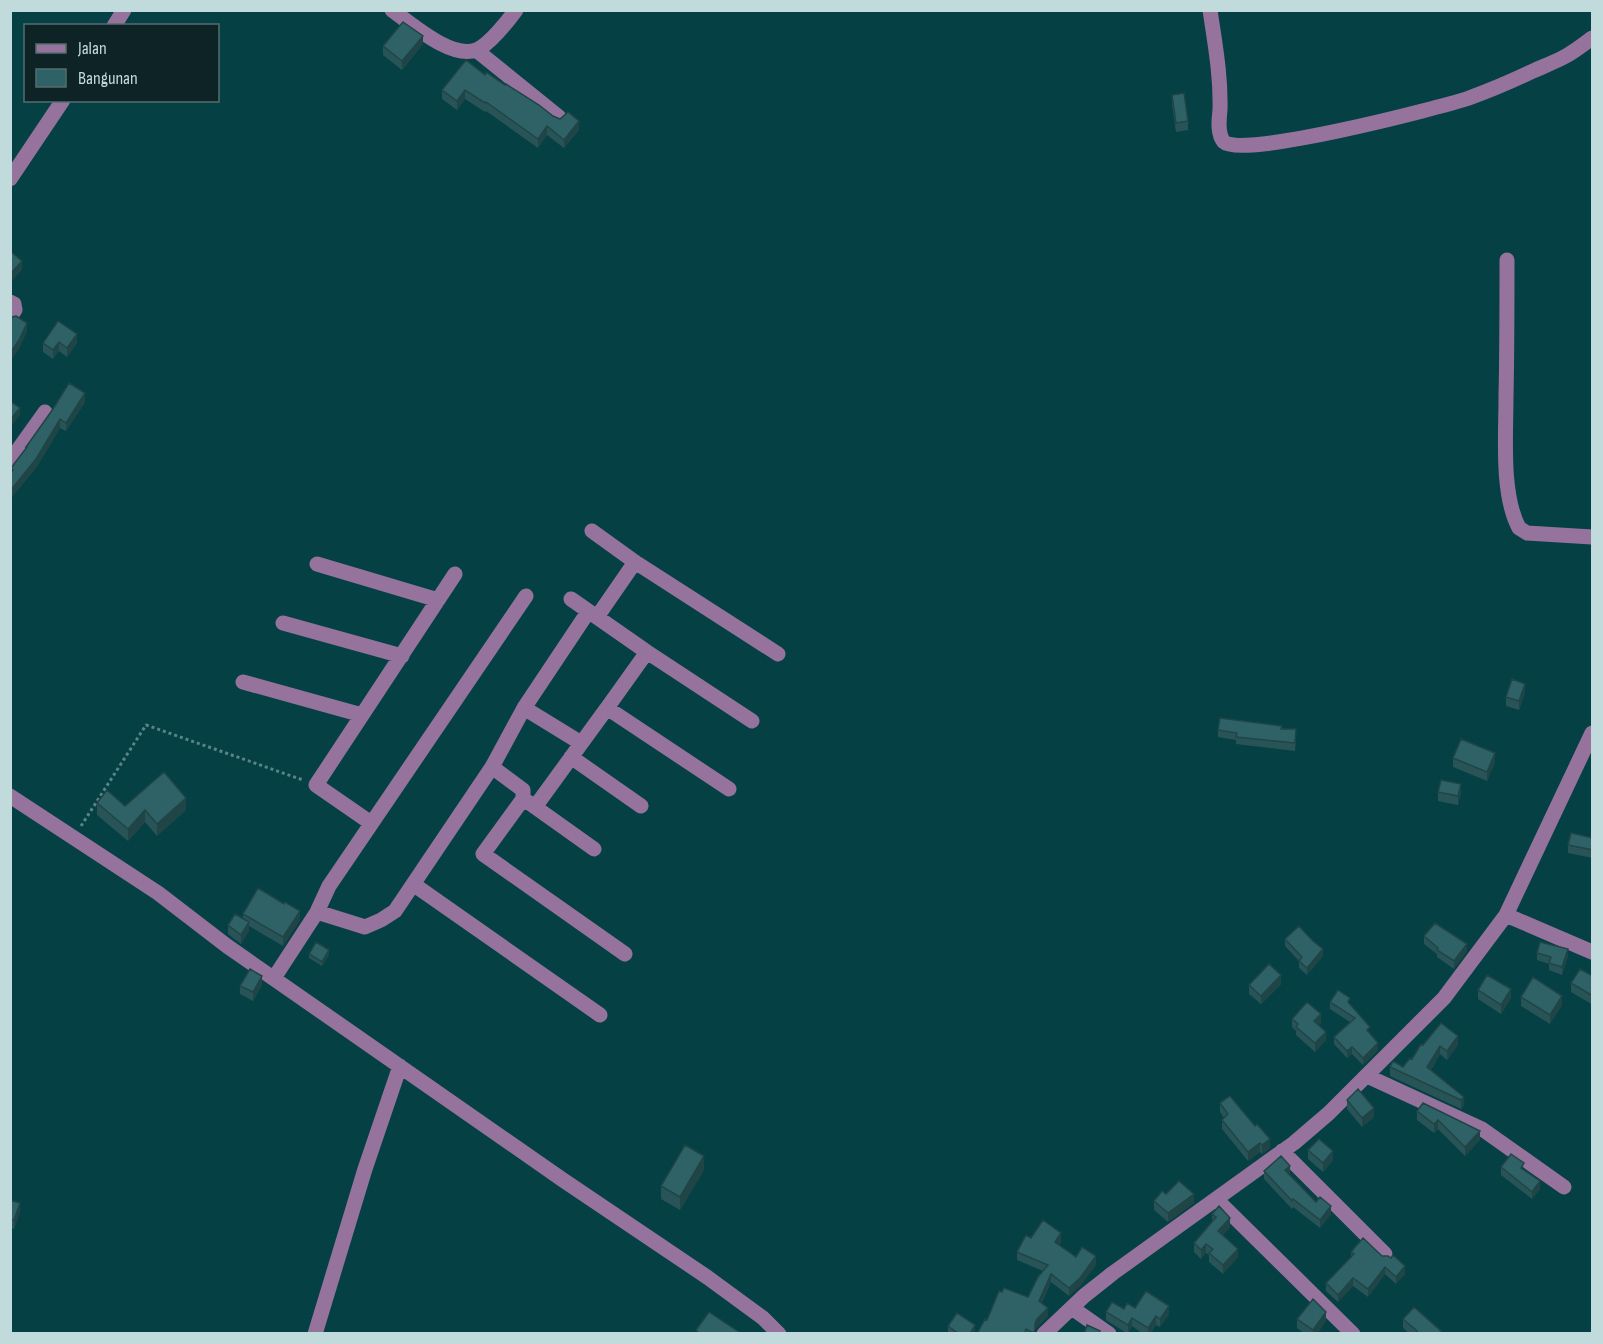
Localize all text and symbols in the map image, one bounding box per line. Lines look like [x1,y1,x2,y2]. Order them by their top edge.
legend [24,24,219,102]
text: Jalan [77,38,107,59]
text: Bangunan [78,68,138,89]

